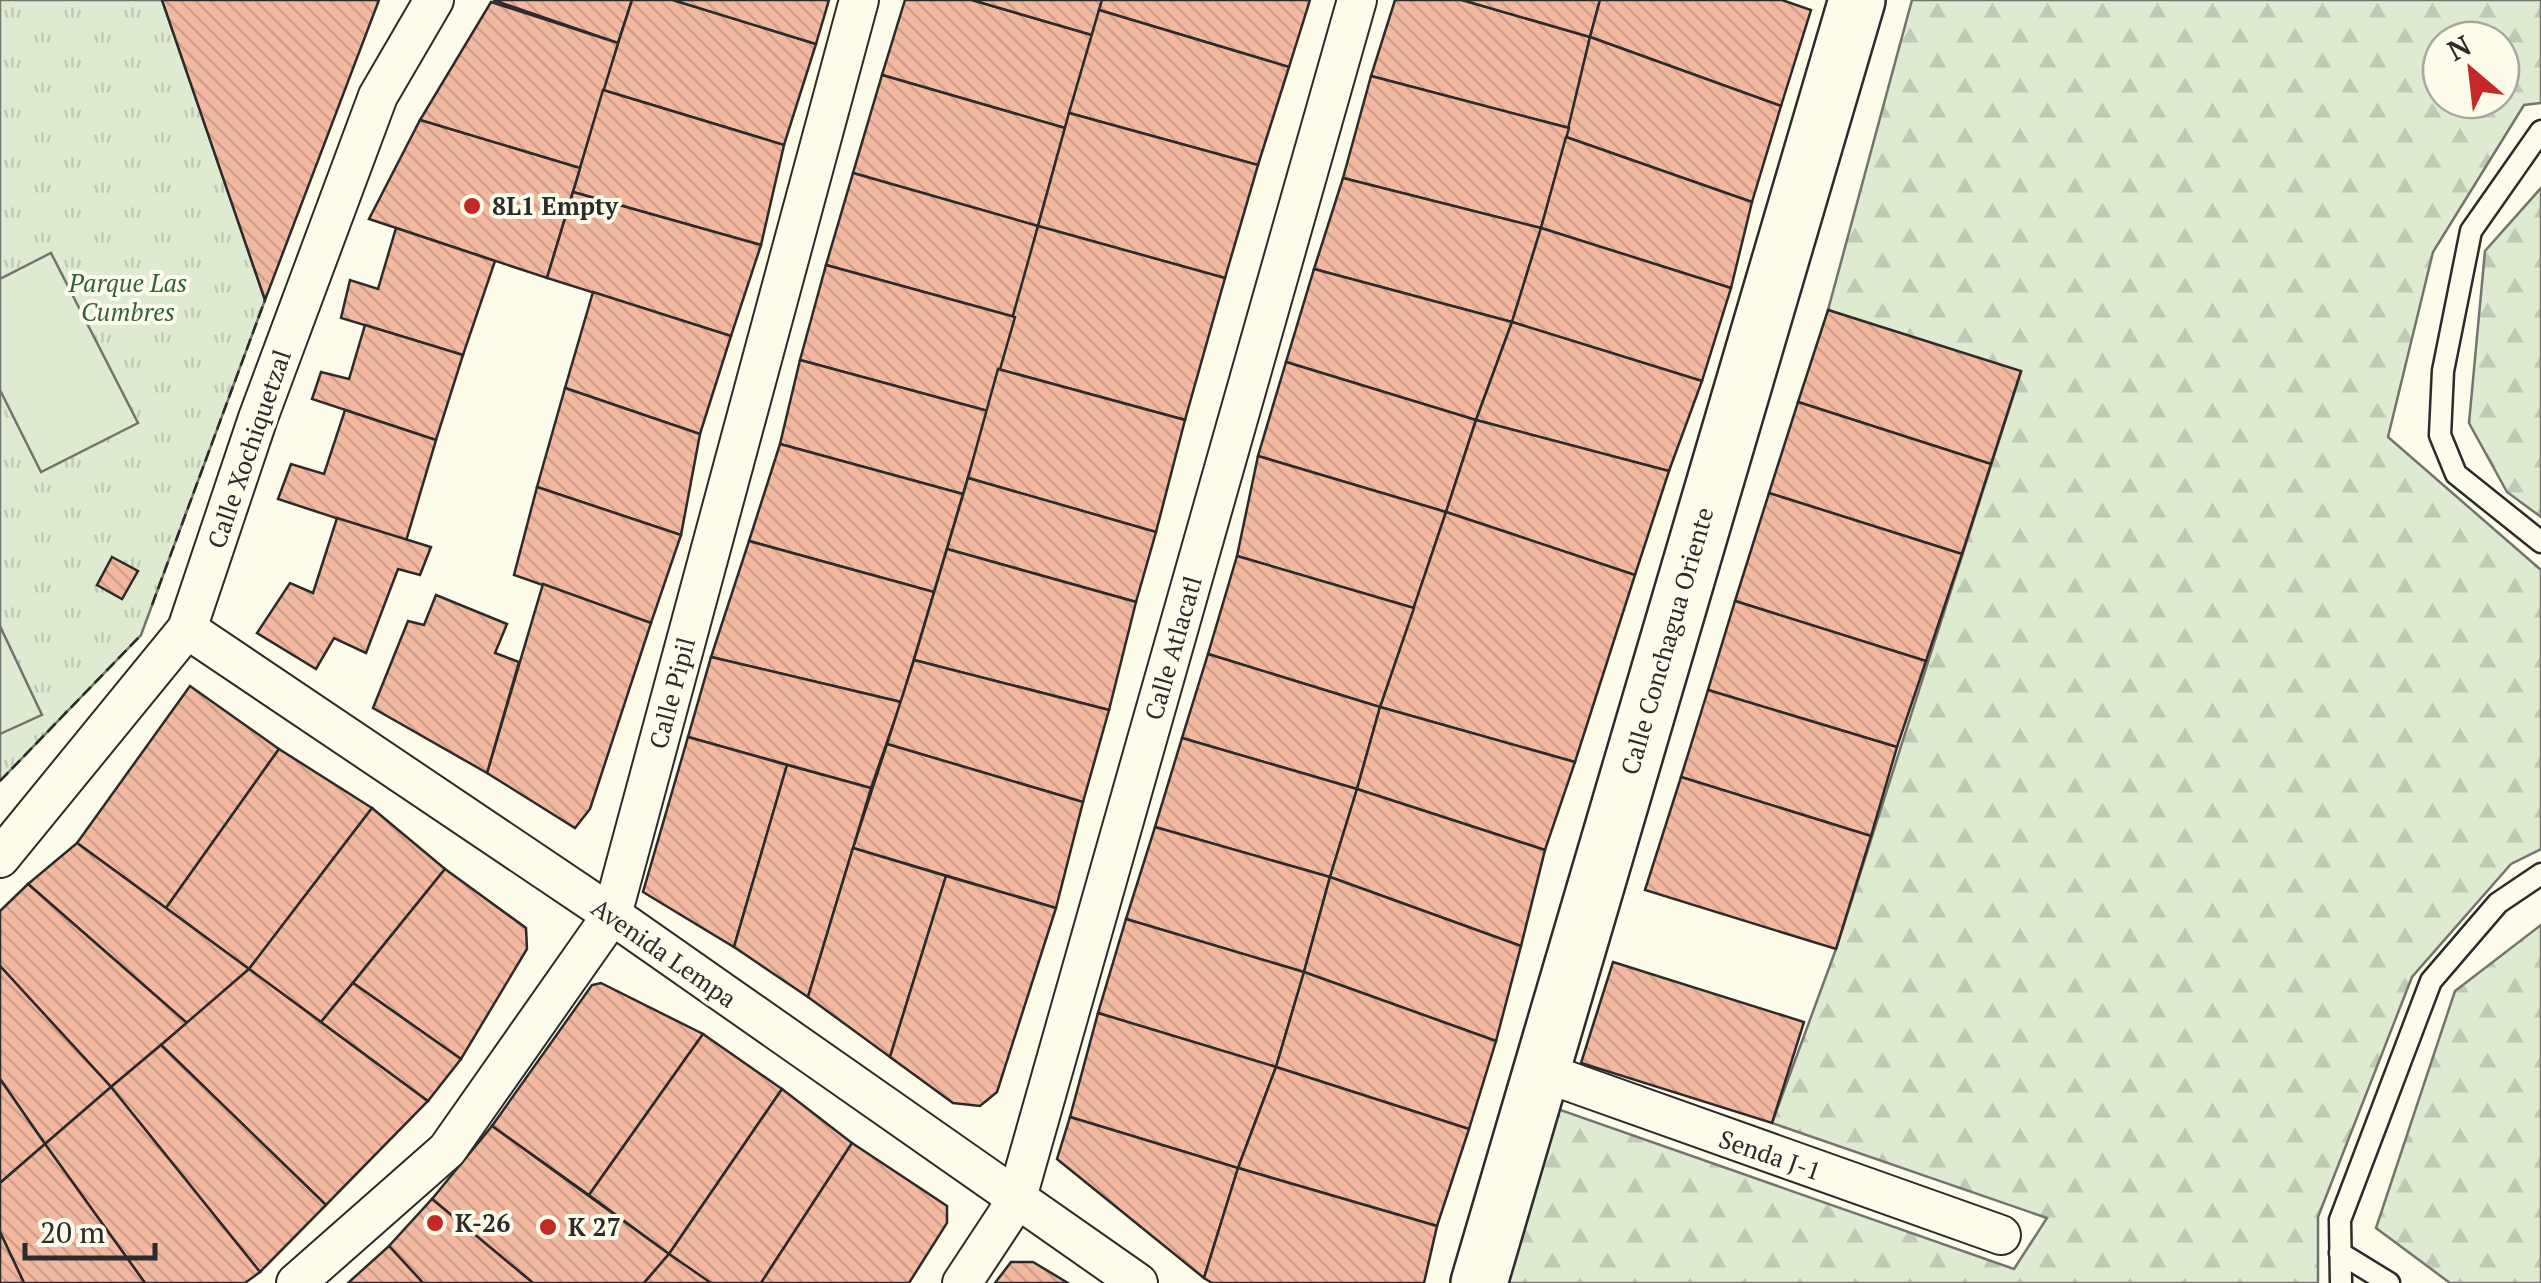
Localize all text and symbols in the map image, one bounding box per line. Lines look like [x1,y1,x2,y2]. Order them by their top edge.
north arrow [2421,20,2521,120]
text: N [2441,26,2477,69]
place label: 8L1 Empty [492,189,619,222]
marker: 8L1 Empty [461,195,483,217]
park label: Parque Las Cumbres [68,266,187,328]
street label: Calle Xochiquetzal [199,345,298,552]
street label: Calle Conchagua Oriente [1613,503,1721,778]
street label: Calle Atlacatl [1136,572,1209,724]
street label: Calle Pipil [641,634,702,752]
street label: Avenida Lempa [585,890,744,1015]
street label: Senda J-1 [1715,1122,1826,1187]
scale bar [25,1198,155,1260]
place label: K-26 [455,1206,510,1239]
place label: K 27 [568,1210,621,1243]
text: 20 m [40,1212,105,1252]
marker: K-26 [424,1212,446,1234]
marker: K 27 [537,1216,559,1238]

